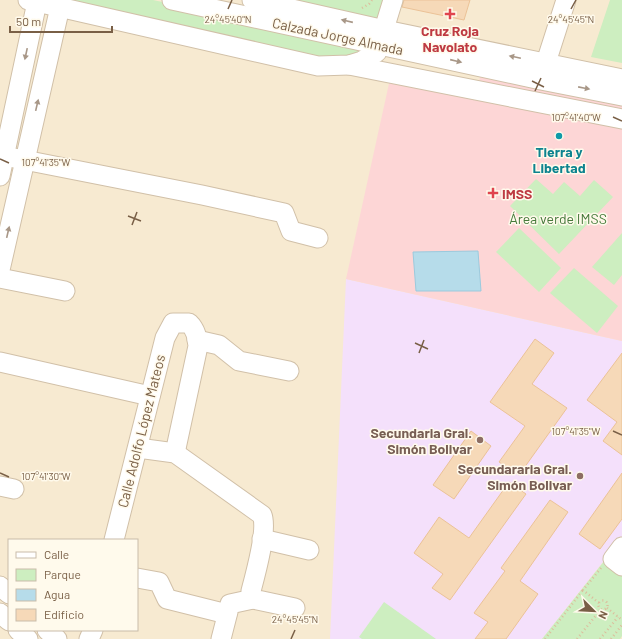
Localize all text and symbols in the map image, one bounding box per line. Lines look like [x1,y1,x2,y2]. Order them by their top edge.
scale bar [10,8,112,34]
marker: Cruz Roja Navolato [444,8,456,20]
text: 24°45'40"N [204,13,252,25]
text: 24°45'45"N [548,13,594,25]
text: 50 m [16,14,41,28]
street label: Calzada Jorge Almada [271,14,405,58]
one-way arrow [341,17,353,23]
place label: Cruz Roja Navolato [421,22,479,55]
one-way arrow [22,48,28,60]
one-way arrow [509,54,521,60]
one-way arrow [450,59,463,65]
one-way arrow [577,86,590,92]
one-way arrow [35,99,41,112]
text: 107°41'40"W [551,111,601,123]
marker: Tierra y Libertad [554,131,564,141]
place label: Tierra y Libertad [532,143,586,176]
text: 107°41'35"W [22,156,71,168]
place label: IMSS [502,185,532,202]
marker: IMSS [487,187,499,199]
park label: Área verde IMSS [509,210,607,227]
one-way arrow [6,226,12,238]
street label: Calle Adolfo López Mateos [114,352,168,509]
place label: Secundaria Gral. Simón Bolivar [370,424,473,457]
text: 107°41'35"W [552,425,601,437]
marker: Secundaria Gral. Simón Bolivar [475,435,485,445]
place label: Secundararia Gral. Simón Bolivar [458,460,573,493]
text: 107°41'30"W [21,470,71,482]
marker: Secundararia Gral. Simón Bolivar [575,471,585,481]
legend [8,539,138,631]
text: Calle [44,547,69,561]
text: Parque [44,567,81,581]
text: Agua [44,587,70,601]
north arrow [574,591,614,631]
text: Edificio [44,607,84,621]
text: N [596,609,611,621]
text: 24°45'45"N [272,613,318,625]

